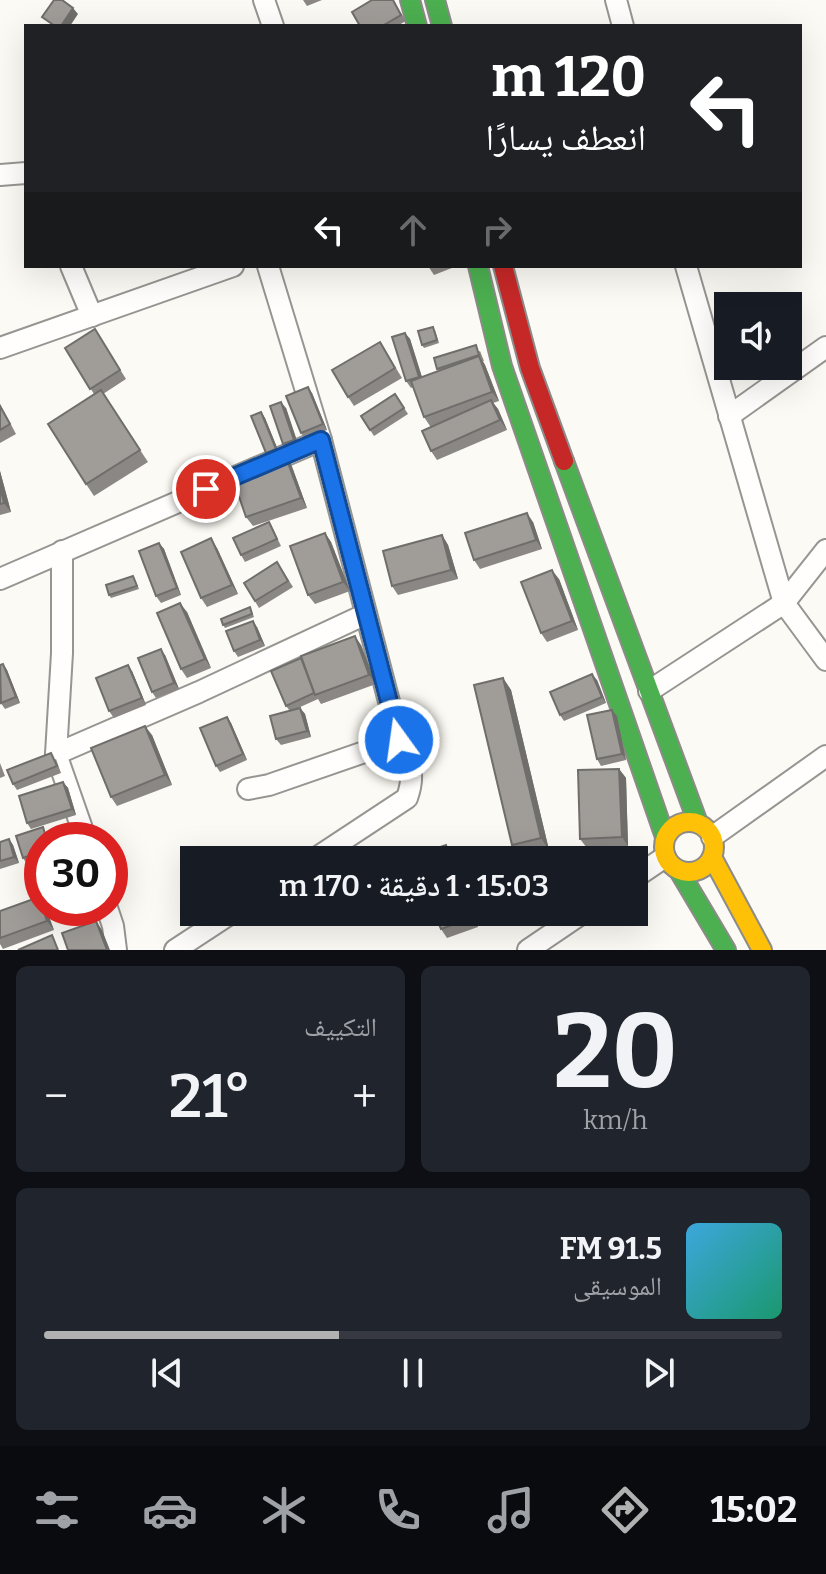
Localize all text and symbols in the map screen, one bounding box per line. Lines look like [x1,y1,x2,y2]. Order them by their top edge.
text: 120 m [491,44,646,111]
icon: left [674,56,778,160]
text: انعطف يسارًا [486,116,646,160]
icon: left [307,208,351,252]
icon: ahead [391,208,435,252]
icon: right [475,208,519,252]
map controls [714,292,802,380]
button: sound [714,292,802,380]
pin [172,455,240,523]
icon: arrive [184,467,228,511]
position arrow [357,698,441,782]
speed limit sign: 30 [24,822,128,926]
text: 15:03 · 1 دقيقة · 170 m [279,868,549,904]
text: 20 [553,990,678,1115]
text: التكييف [304,1012,377,1043]
text: 21° [169,1061,251,1133]
text: − [44,1070,68,1123]
text: + [352,1070,377,1123]
text: km/h [583,1105,648,1136]
text: 91.5 FM [560,1231,662,1267]
text: الموسيقى [573,1271,662,1302]
icon: previous [145,1351,189,1395]
icon: pause [391,1351,435,1395]
icon: next [637,1351,681,1395]
icon: filters [29,1482,85,1538]
icon: car [142,1482,198,1538]
icon: climate [256,1482,312,1538]
icon: phone [370,1482,426,1538]
icon: music [483,1482,539,1538]
icon: directions [597,1482,653,1538]
text: 15:02 [710,1488,797,1532]

